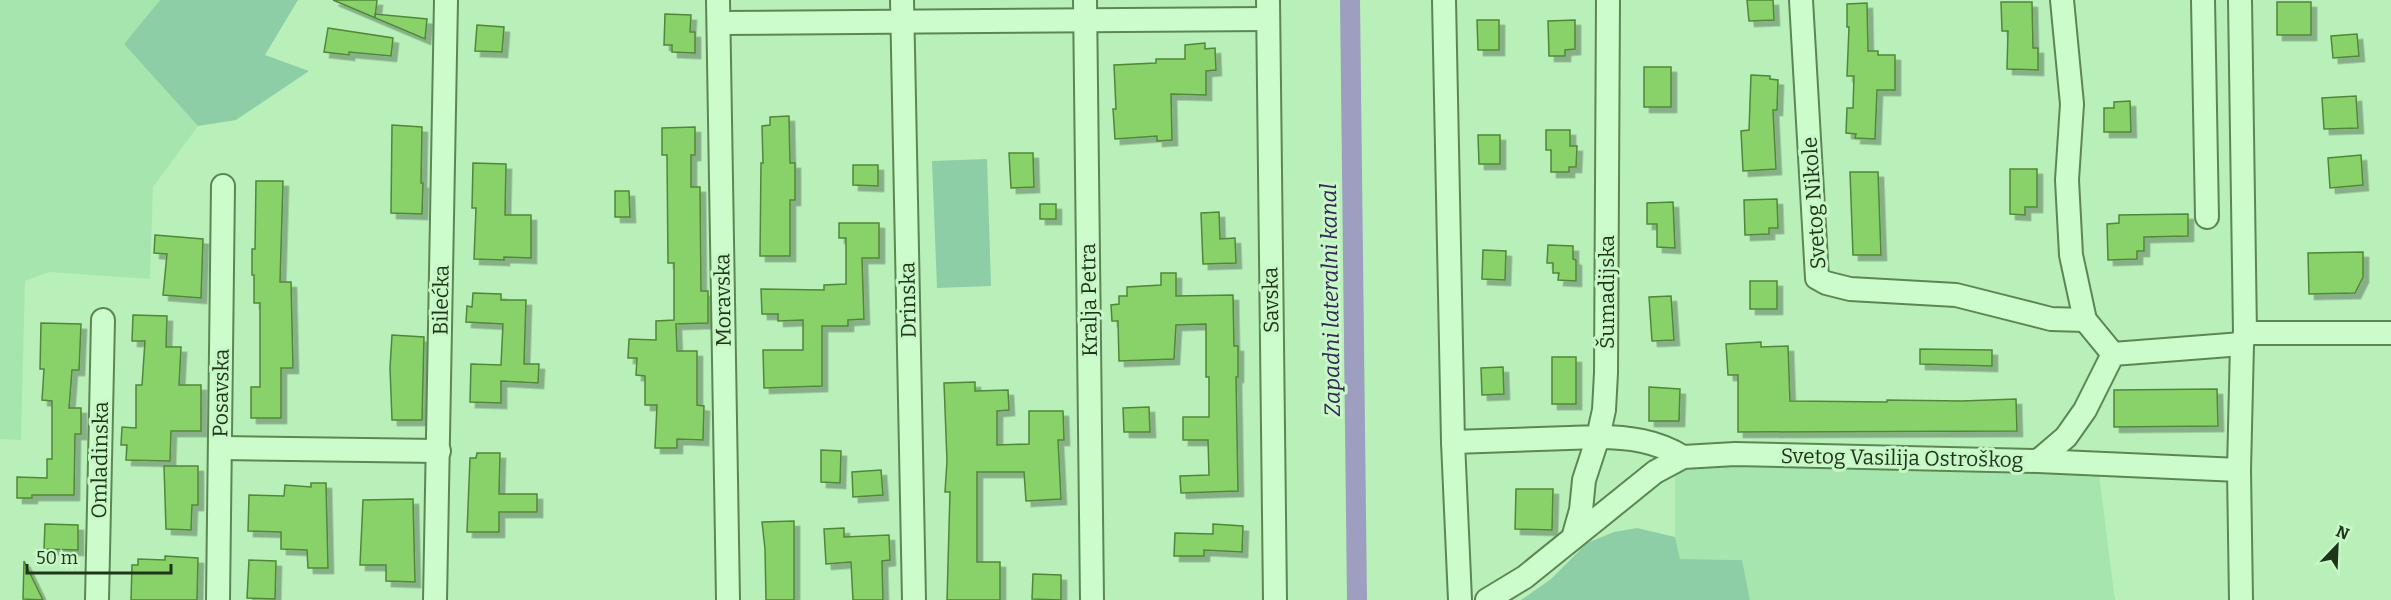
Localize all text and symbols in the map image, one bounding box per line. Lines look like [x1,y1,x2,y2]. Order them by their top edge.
street label: Svetog Nikole [1796,136,1832,270]
water label: Zapadni lateralni kanal [1315,183,1346,417]
street label: Šumadijska [1594,234,1620,349]
street label: Kralja Petra [1075,243,1103,357]
street label: Moravska [709,253,737,347]
street label: Drinska [894,261,922,338]
street label: Bilećka [427,264,455,335]
street label: Savska [1257,266,1285,333]
street label: Posavska [207,348,235,438]
street label: Omladinska [86,401,114,519]
street label: Svetog Vasilija Ostroškog [1780,443,2024,473]
north arrow [2307,516,2367,576]
text: N [2333,521,2352,544]
scale bar [27,537,171,575]
text: 50 m [36,547,78,569]

